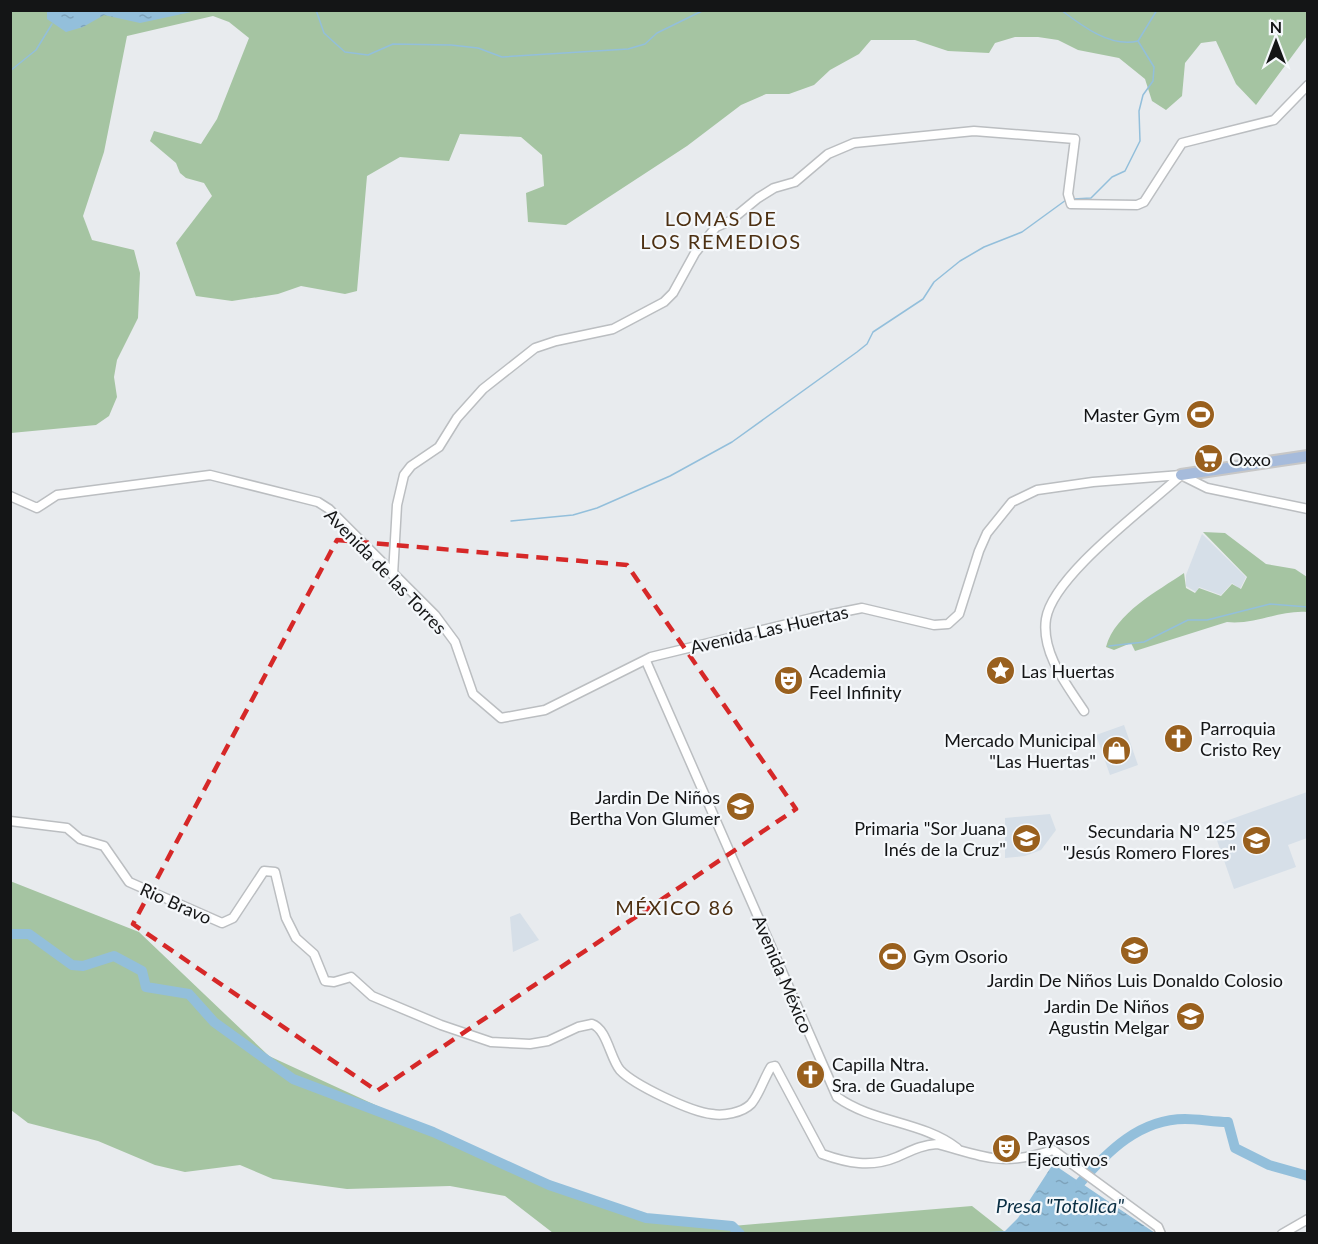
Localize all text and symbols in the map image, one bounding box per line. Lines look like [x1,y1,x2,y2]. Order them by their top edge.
north arrow [1246,12,1306,72]
text: N [1270,17,1282,36]
district label: LOMAS DE LOS REMEDIOS [640,206,802,253]
sports icon: Master Gym [1185,399,1217,431]
place label: Master Gym [1083,404,1180,426]
supermarket icon: Oxxo [1192,443,1224,475]
place label: Oxxo [1229,448,1271,470]
street label: Avenida de las Torres [320,504,452,638]
street label: Avenida Las Huertas [688,600,850,658]
place icon: Las Huertas [984,655,1016,687]
place label: Academia Feel Infinity [809,660,902,703]
place label: Las Huertas [1021,660,1115,682]
theatre icon: Academia Feel Infinity [772,665,804,697]
place label: Parroquia Cristo Rey [1200,717,1282,760]
church icon: Parroquia Cristo Rey [1163,722,1195,754]
place label: Mercado Municipal "Las Huertas" [944,729,1096,772]
shop icon: Mercado Municipal "Las Huertas" [1101,734,1133,766]
place label: Jardin De Niños Bertha Von Glumer [569,786,720,829]
school or university icon: Jardin De Niños Bertha Von Glumer [725,791,757,823]
place label: Primaria "Sor Juana Inés de la Cruz" [854,817,1006,860]
place label: Secundaria Nº 125 "Jesús Romero Flores" [1063,820,1236,863]
school or university icon: Primaria "Sor Juana Inés de la Cruz" [1011,822,1043,854]
school or university icon: Secundaria Nº 125 "Jesús Romero Flores" [1241,825,1273,857]
street label: Rio Bravo [137,877,215,929]
district label: MÉXICO 86 [615,895,735,919]
street label: Avenida México [748,912,818,1036]
school or university icon: Jardin De Niños Luis Donaldo Colosio [1119,935,1151,967]
sports icon: Gym Osorio [876,940,908,972]
place label: Gym Osorio [913,945,1008,967]
place label: Jardin De Niños Luis Donaldo Colosio [987,969,1283,991]
place label: Jardin De Niños Agustin Melgar [1044,995,1169,1038]
school or university icon: Jardin De Niños Agustin Melgar [1174,1000,1206,1032]
place label: Capilla Ntra. Sra. de Guadalupe [832,1053,975,1096]
church icon: Capilla Ntra. Sra. de Guadalupe [795,1058,827,1090]
place label: Payasos Ejecutivos [1027,1127,1108,1170]
theatre icon: Payasos Ejecutivos [990,1132,1022,1164]
water label: Presa "Totolica" [996,1193,1124,1217]

